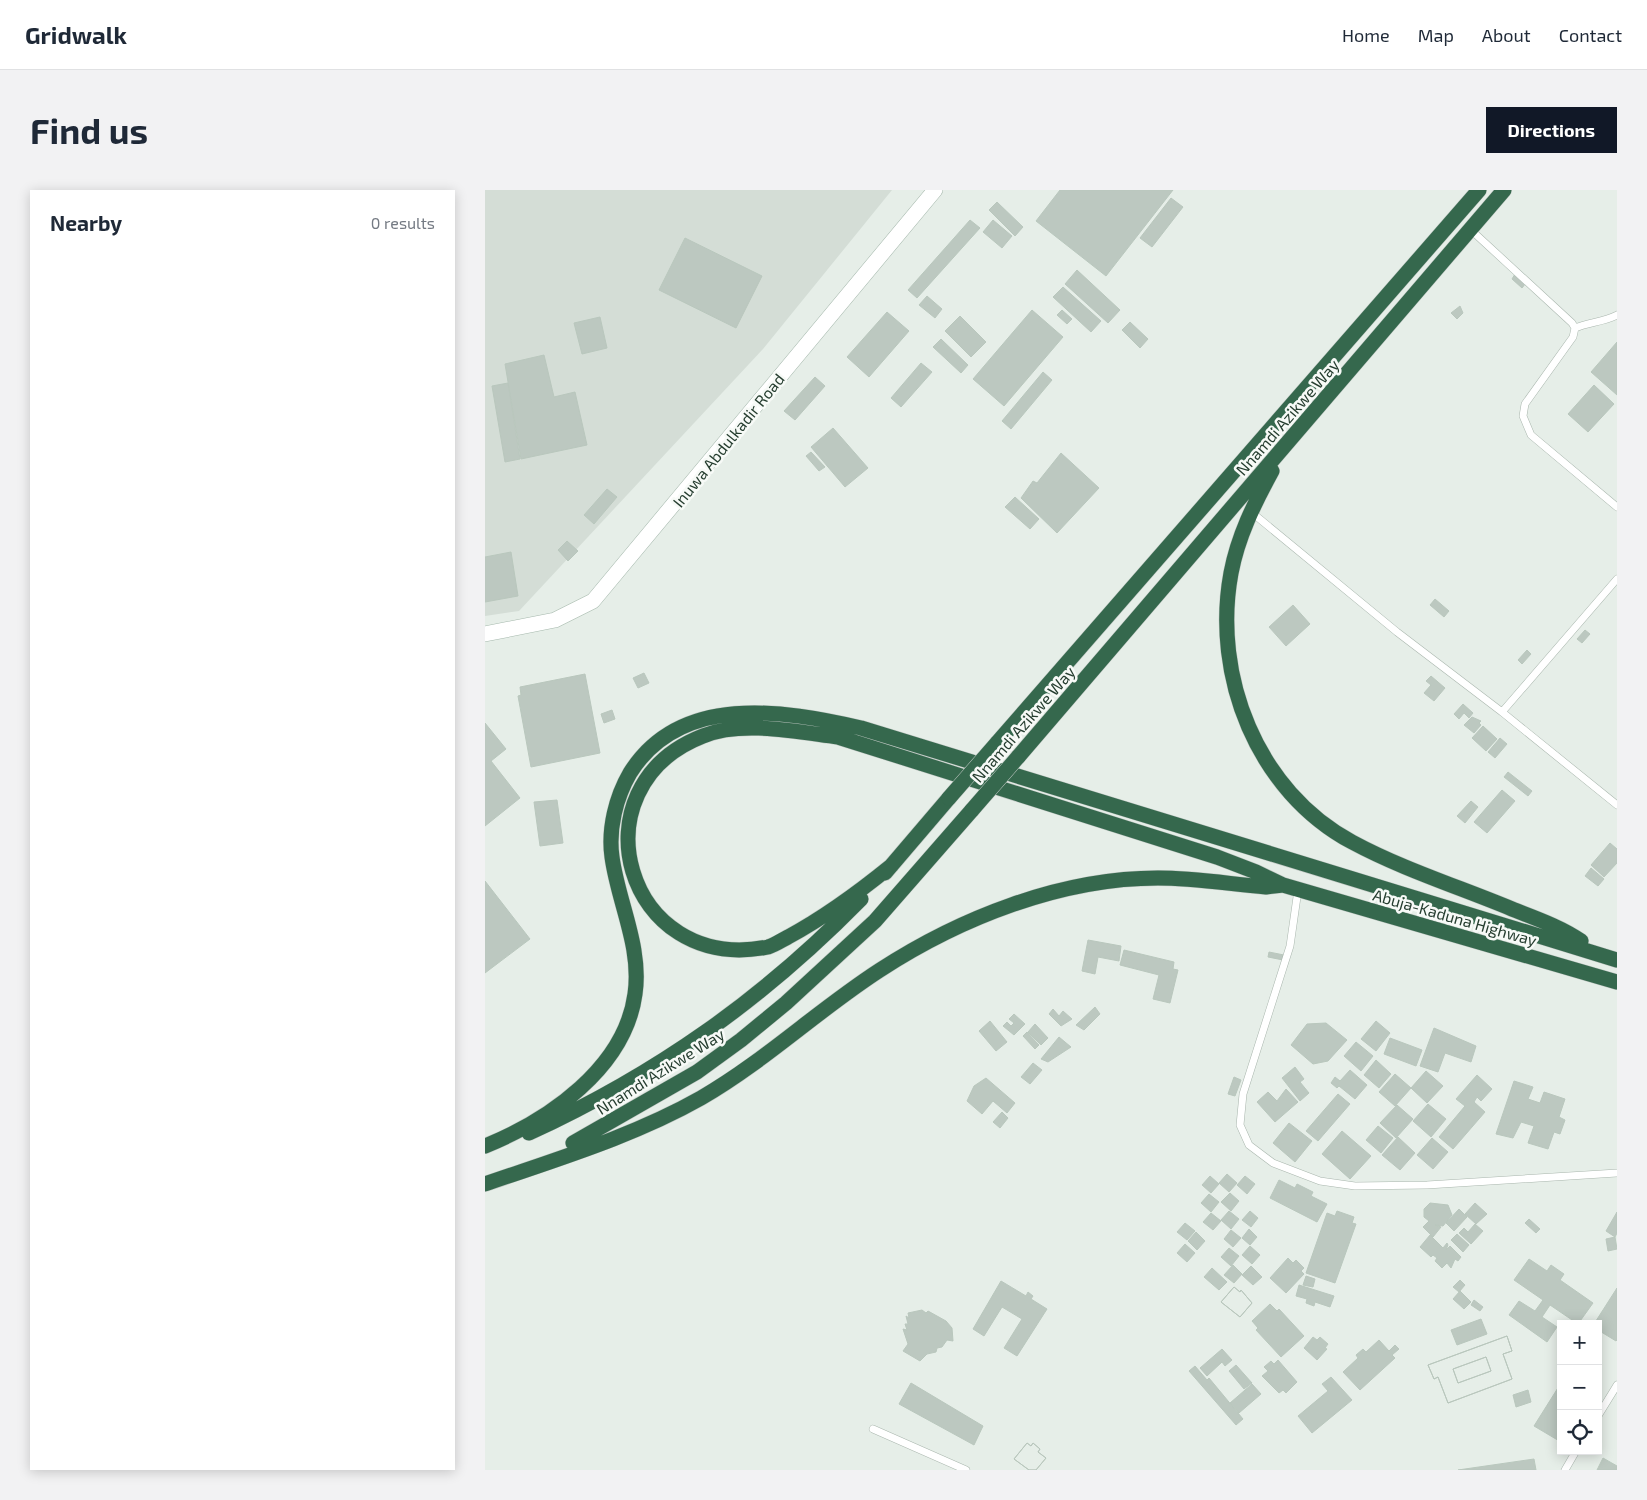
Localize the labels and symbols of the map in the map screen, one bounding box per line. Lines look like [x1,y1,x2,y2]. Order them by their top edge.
street label: Nnamdi Azikwe Way [1232,355,1343,479]
street label: Inuwa Abdulkadir Road [668,369,788,511]
street label: Nnamdi Azikwe Way [968,662,1079,786]
street label: Abuja-Kaduna Highway [1371,884,1540,951]
street label: Nnamdi Azikwe Way [593,1024,728,1118]

